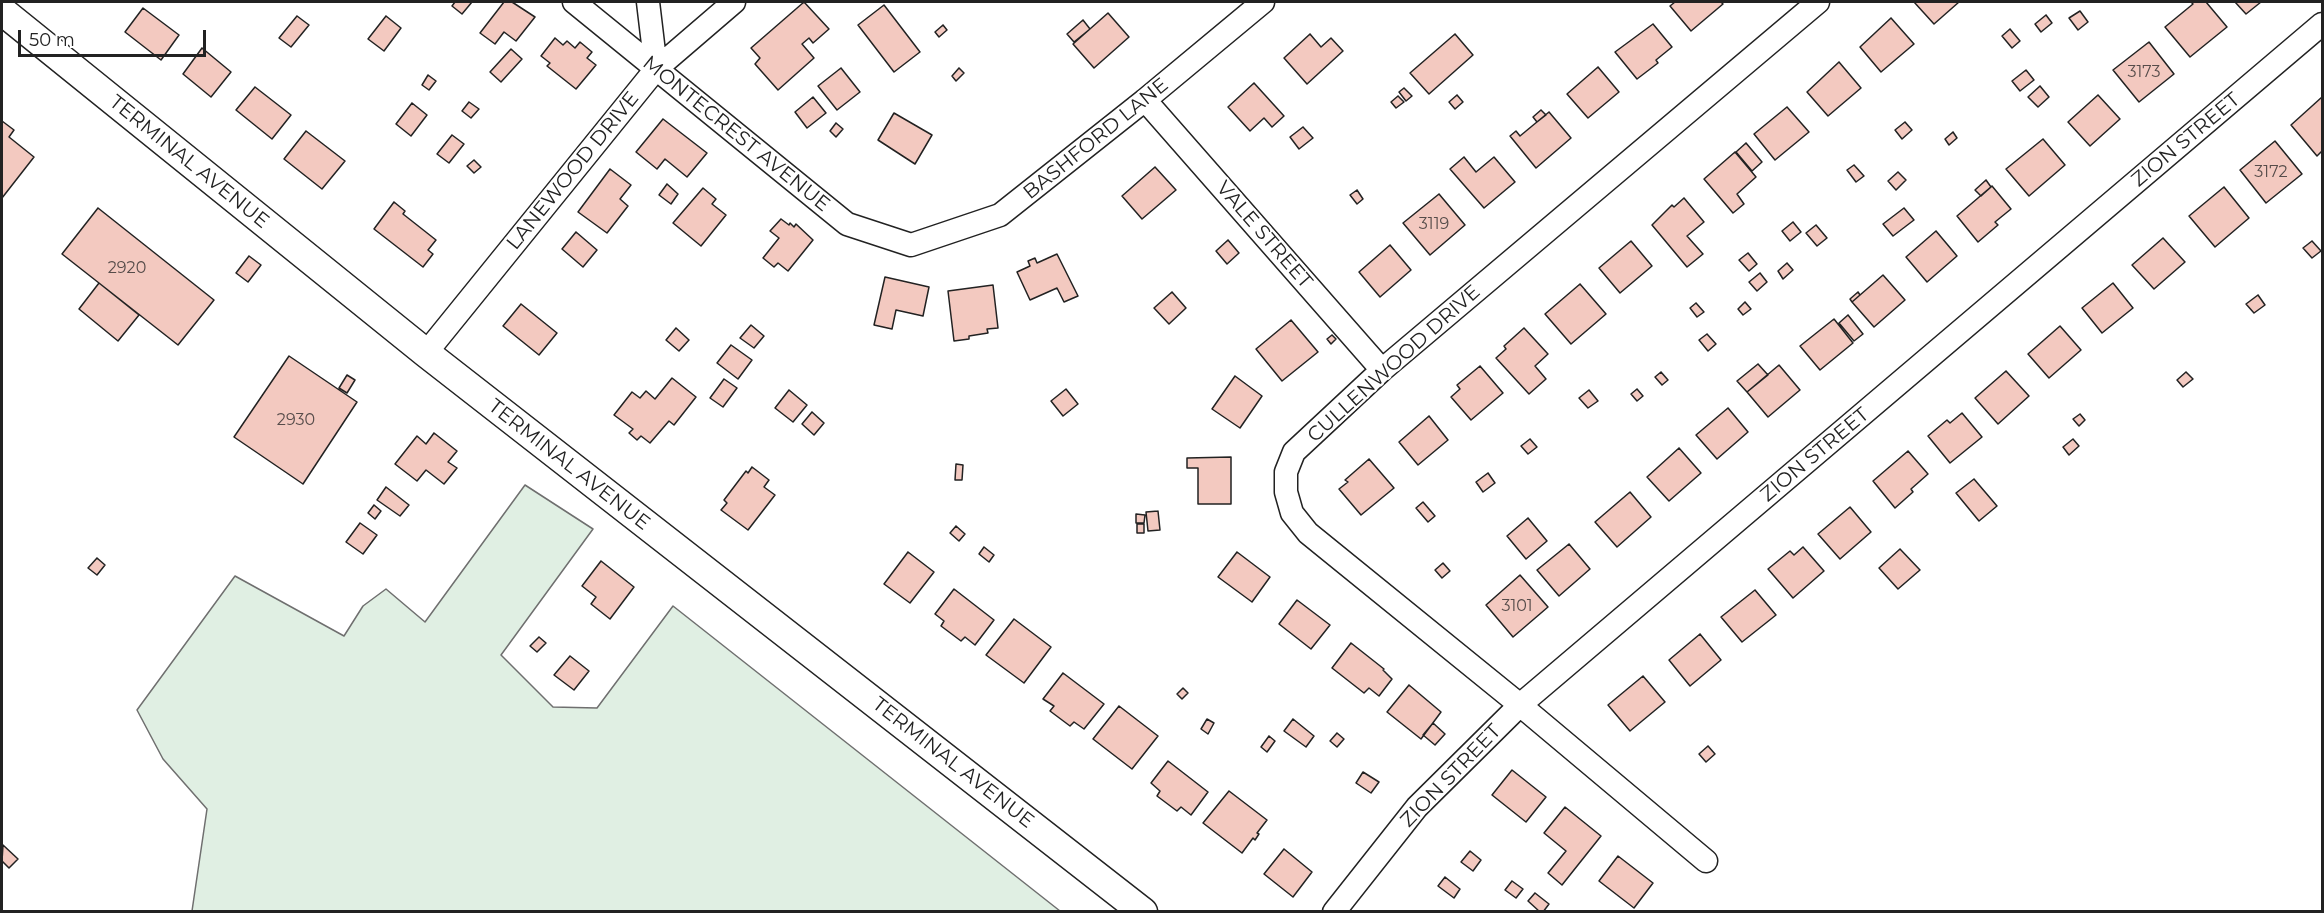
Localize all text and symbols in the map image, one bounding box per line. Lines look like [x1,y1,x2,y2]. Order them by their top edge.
scale bar [21,18,208,56]
text: 50 m [29,29,75,51]
street label: MONTECREST AVENUE [638,51,834,217]
house number: 3173 [2127,62,2161,82]
street label: BASHFORD LANE [1019,73,1173,205]
street label: LANEWOOD DRIVE [502,87,644,255]
street label: ZION STREET [2127,88,2245,192]
street label: TERMINAL AVENUE [104,90,274,234]
house number: 3172 [2254,162,2288,182]
street label: VALE STREET [1211,176,1317,294]
house number: 3119 [1419,214,1449,234]
house number: 2920 [108,258,146,278]
street label: CULLENWOOD DRIVE [1303,280,1485,448]
street label: TERMINAL AVENUE [484,395,654,535]
street label: ZION STREET [1756,403,1874,507]
house number: 2930 [277,410,315,430]
house number: 3101 [1501,596,1533,616]
street label: TERMINAL AVENUE [868,693,1038,833]
street label: ZION STREET [1396,720,1506,832]

